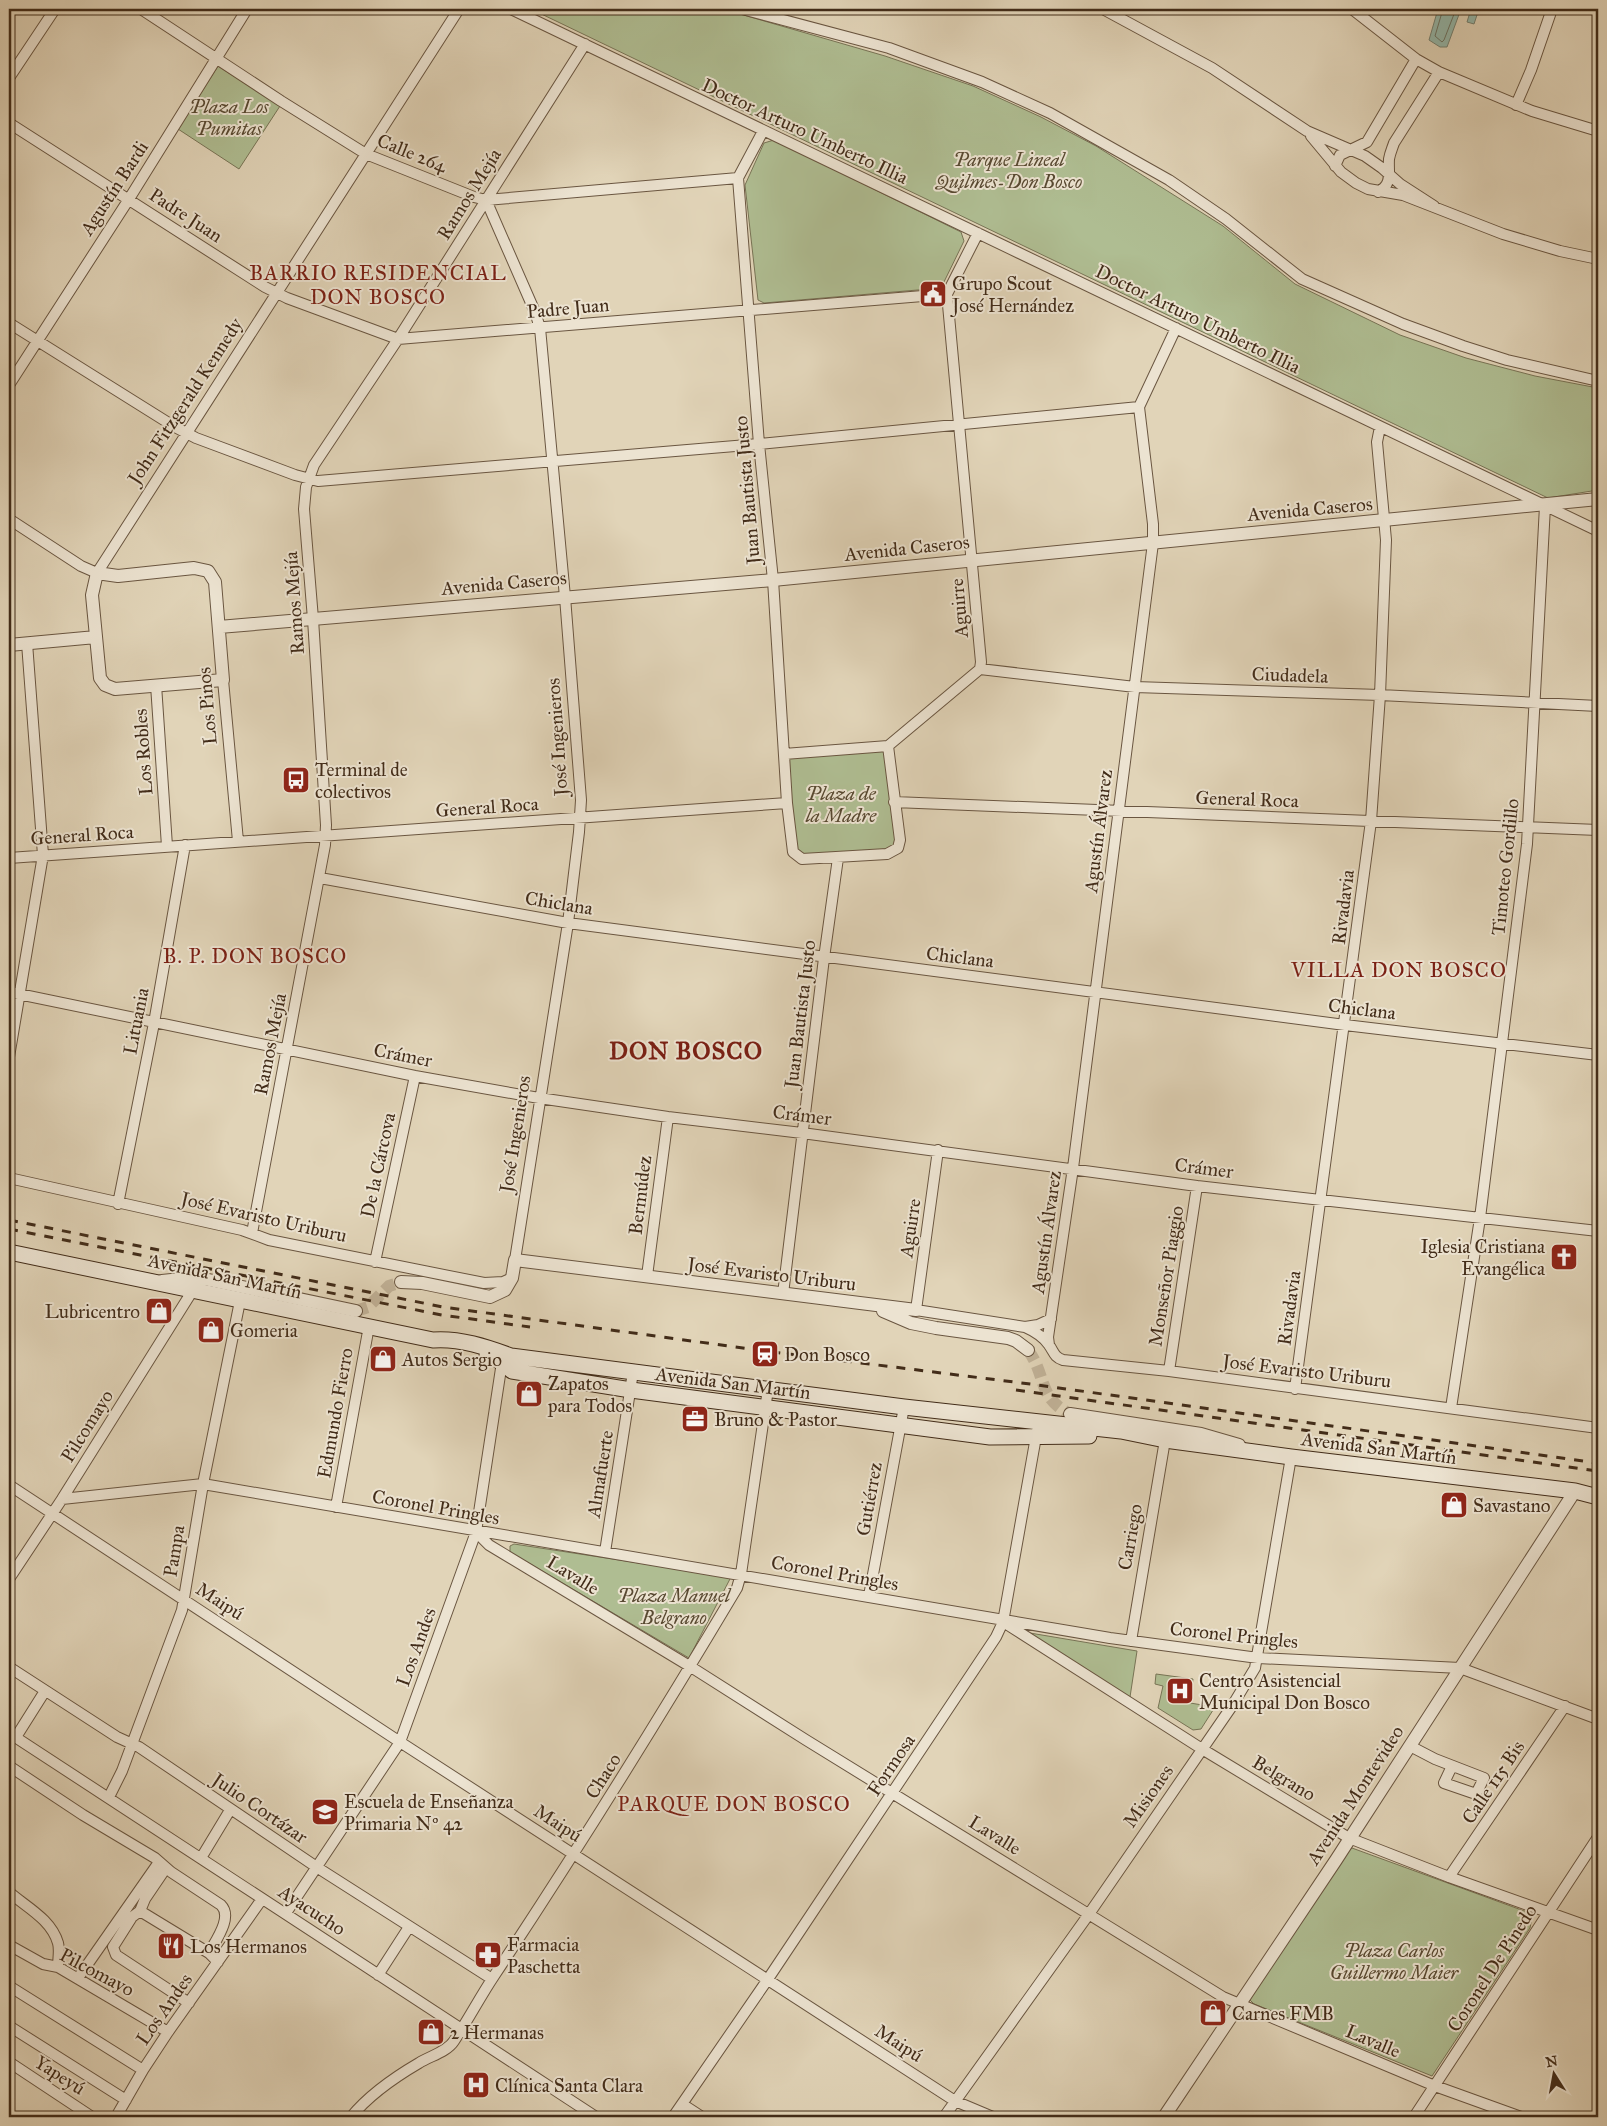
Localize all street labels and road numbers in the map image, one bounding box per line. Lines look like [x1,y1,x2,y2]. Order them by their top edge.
street label: Doctor Arturo Umberto Illia [698,73,913,189]
street label: Calle 264 [374,129,450,177]
street label: Agustín Bardi [75,137,154,241]
street label: Ramos Mejía [432,143,507,244]
street label: Padre Juan [144,183,227,248]
street label: Doctor Arturo Umberto Illia [1092,259,1305,379]
street label: Padre Juan [526,293,610,324]
street label: John Fitzgerald Kennedy [122,313,249,491]
street label: Juan Bautista Justo [729,414,766,567]
street label: Avenida Caseros [1246,492,1374,526]
street label: Avenida Caseros [842,530,971,566]
street label: Ramos Mejía [279,550,309,655]
street label: Avenida Caseros [440,566,568,600]
street label: Aguirre [945,577,974,640]
street label: Ciudadela [1251,662,1330,688]
street label: Los Pinos [192,666,222,746]
street label: José Ingenieros [541,677,574,799]
street label: Los Robles [128,708,157,796]
street label: Agustín Álvarez [1078,768,1118,895]
street label: General Roca [1195,786,1300,812]
street label: General Roca [435,792,540,822]
street label: Timoteo Gordillo [1486,797,1524,937]
street label: General Roca [30,820,135,850]
street label: Rivadavia [1327,867,1359,946]
street label: Chiclana [524,886,595,920]
street label: Juan Bautista Justo [779,938,822,1091]
street label: Chiclana [925,941,996,973]
street label: Lituania [118,985,154,1056]
street label: Ramos Mejía [249,990,291,1097]
street label: Chiclana [1327,993,1398,1025]
street label: Crámer [372,1038,435,1072]
street label: José Ingenieros [494,1074,537,1196]
street label: Crámer [771,1100,834,1130]
street label: De la Cárcova [356,1109,401,1220]
street label: Crámer [1173,1153,1236,1183]
street label: Bermúdez [624,1154,656,1236]
street label: Agustín Álvarez [1025,1169,1067,1296]
street label: José Evaristo Uriburu [177,1186,349,1248]
street label: Aguirre [894,1197,927,1260]
street label: Monseñor Piaggio [1144,1204,1189,1348]
street label: Avenida San Martín [145,1248,304,1303]
street label: José Evaristo Uriburu [684,1252,858,1297]
street label: Rivadavia [1272,1268,1306,1347]
street label: Edmundo Fierro [312,1346,358,1480]
street label: José Evaristo Uriburu [1219,1349,1393,1394]
street label: Avenida San Martín [653,1362,812,1404]
street label: Pilcomayo [56,1385,118,1466]
street label: Avenida San Martín [1299,1427,1458,1469]
street label: Almafuerte [582,1429,618,1520]
street label: Gutiérrez [851,1460,887,1538]
street label: Coronel Pringles [370,1484,502,1531]
street label: Carriego [1113,1502,1148,1572]
street label: Pampa [159,1523,190,1579]
street label: Lavalle [543,1550,603,1600]
street label: Coronel Pringles [769,1550,901,1597]
street label: Maipú [192,1577,248,1625]
street label: Los Andes [391,1604,441,1690]
street label: Coronel Pringles [1169,1617,1299,1654]
street label: Avenida Montevideo [1301,1721,1409,1870]
street label: Formosa [862,1729,920,1800]
street label: Calle 115 Bis [1457,1736,1529,1828]
street label: Chaco [580,1749,626,1803]
street label: Belgrano [1248,1750,1320,1807]
street label: Misiones [1118,1760,1178,1832]
street label: Julio Cortázar [206,1767,313,1850]
street label: Maipú [530,1799,586,1847]
street label: Lavalle [965,1810,1025,1860]
street label: Ayacucho [273,1879,350,1940]
street label: Coronel De Pinedo [1442,1900,1542,2036]
street label: Pilcomayo [56,1943,138,2001]
street label: Los Andes [131,1969,197,2049]
street label: Maipú [871,2019,927,2067]
street label: Lavalle [1342,2019,1404,2063]
street label: Yapeyú [31,2050,89,2100]

